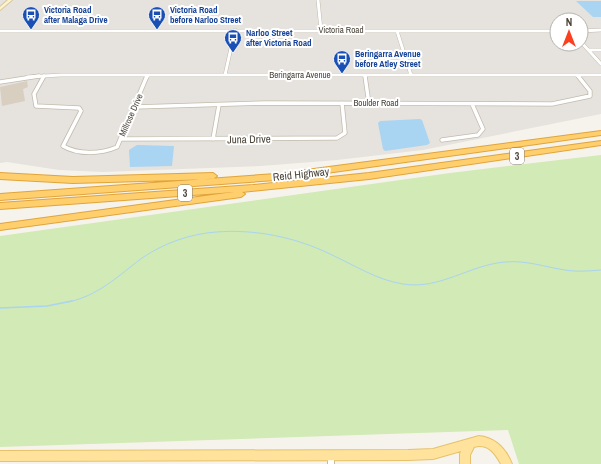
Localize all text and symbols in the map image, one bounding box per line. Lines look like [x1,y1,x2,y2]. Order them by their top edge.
place label: Victoria Road after Malaga Drive [44,4,108,26]
place label: Victoria Road before Narloo Street [170,4,241,26]
bus stop icon: Victoria Road after Malaga Drive [21,5,41,30]
bus stop icon: Victoria Road before Narloo Street [147,5,167,30]
north arrow [549,12,589,52]
text: N [566,15,572,29]
street label: Victoria Road [318,24,364,36]
place label: Narloo Street after Victoria Road [246,27,312,49]
bus stop icon: Narloo Street after Victoria Road [223,28,243,53]
place label: Beringarra Avenue before Atley Street [355,48,421,70]
bus stop icon: Beringarra Avenue before Atley Street [332,49,352,74]
street label: Beringarra Avenue [269,69,331,81]
street label: Millrose Drive [116,92,146,138]
street label: Boulder Road [353,97,399,109]
street label: Juna Drive [227,132,271,146]
road number: 3 [510,148,524,164]
street label: Reid Highway [272,164,330,184]
road number: 3 [178,185,192,201]

